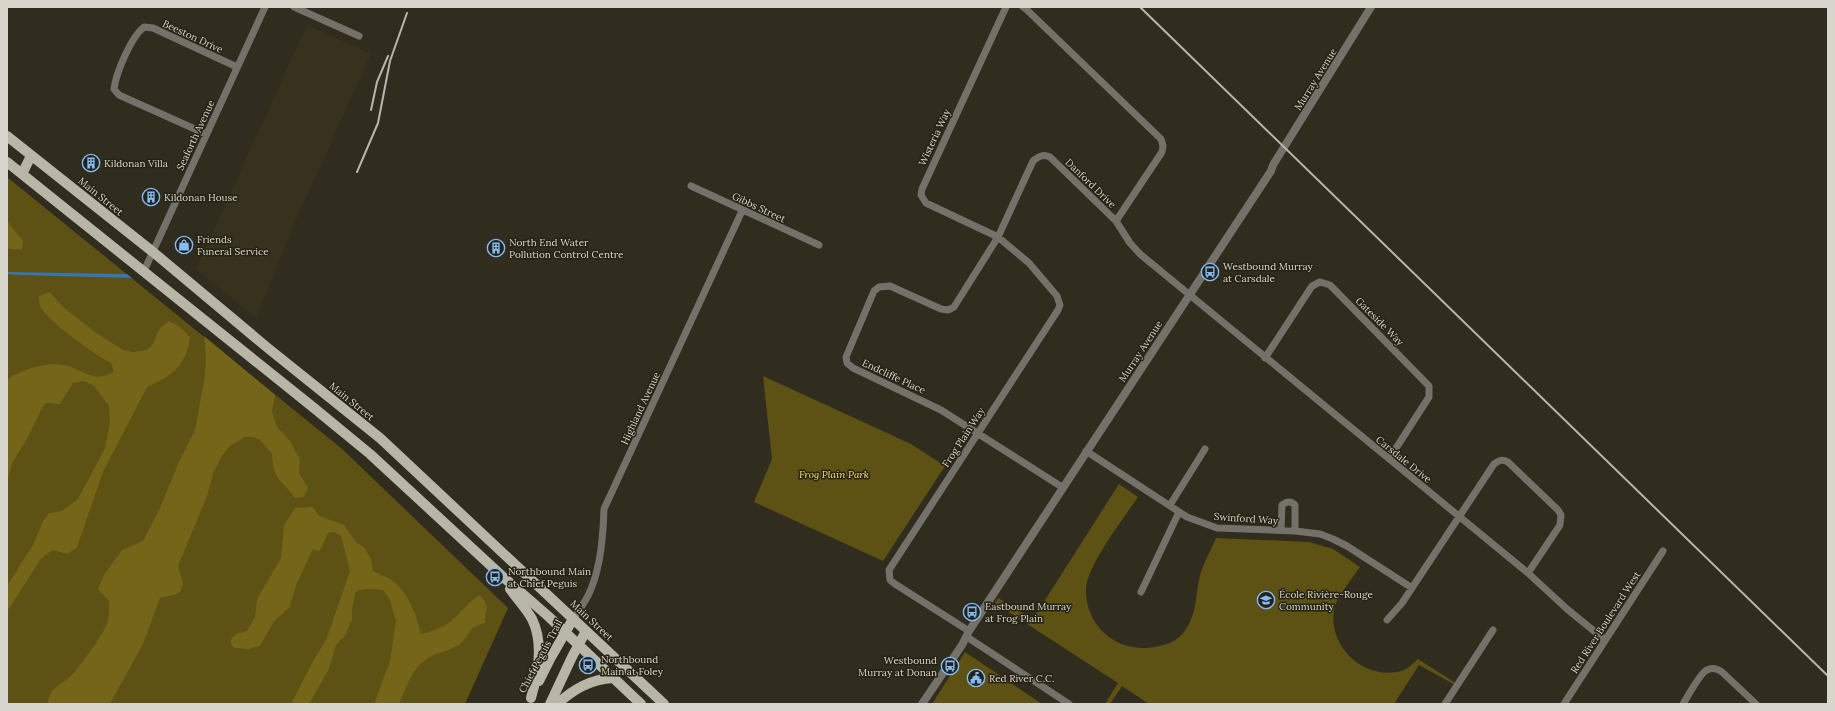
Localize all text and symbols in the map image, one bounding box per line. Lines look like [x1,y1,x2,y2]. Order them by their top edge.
street label: Beeston Drive [161,17,226,56]
street label: Murray Avenue [1291,45,1340,113]
street label: Seaforth Avenue [173,97,218,173]
street label: Wisteria Way [916,106,954,168]
building icon: Kildonan Villa [81,153,101,173]
street label: Danford Drive [1063,156,1119,211]
place label: Kildonan Villa [104,157,168,170]
street label: Main Street [76,174,126,219]
building icon: Kildonan House [141,187,161,207]
street label: Gibbs Street [730,189,788,226]
place label: Kildonan House [164,191,238,204]
place label: Friends Funeral Service [197,233,269,258]
shop icon: Friends Funeral Service [174,235,194,255]
place label: North End Water Pollution Control Centre [509,236,624,261]
building icon: North End Water Pollution Control Centre [486,238,506,258]
place label: Westbound Murray at Carsdale [1223,260,1314,285]
bus stop icon: Westbound Murray at Carsdale [1200,262,1220,282]
street label: Gateside Way [1353,294,1407,349]
street label: Murray Avenue [1116,318,1165,384]
street label: Endcliffe Place [860,356,928,397]
street label: Highland Avenue [618,369,663,447]
street label: Main Street [327,379,377,424]
street label: Frog Plain Way [939,404,988,470]
street label: Carsdale Drive [1373,433,1435,486]
park label: Frog Plain Park [799,468,869,481]
street label: Swinford Way [1213,510,1279,527]
place label: Northbound Main at Chief Peguis [508,565,591,590]
bus stop icon: Northbound Main at Chief Peguis [485,567,505,587]
street label: Red River Boulevard West [1567,569,1643,676]
place label: École Rivière-Rouge Community [1279,588,1373,613]
school or university icon: École Rivière-Rouge Community [1256,590,1276,610]
street label: Main Street [567,597,616,644]
place label: Eastbound Murray at Frog Plain [985,600,1072,625]
bus stop icon: Eastbound Murray at Frog Plain [962,602,982,622]
street label: Chief Peguis Trail [516,617,565,695]
place label: Northbound Main at Foley [601,653,664,678]
place label: Westbound Murray at Donan [858,654,937,679]
bus stop icon: Northbound Main at Foley [578,655,598,675]
bus stop icon: Westbound Murray at Donan [940,656,960,676]
public building icon: Red River C.C. [966,668,986,688]
place label: Red River C.C. [989,672,1054,685]

